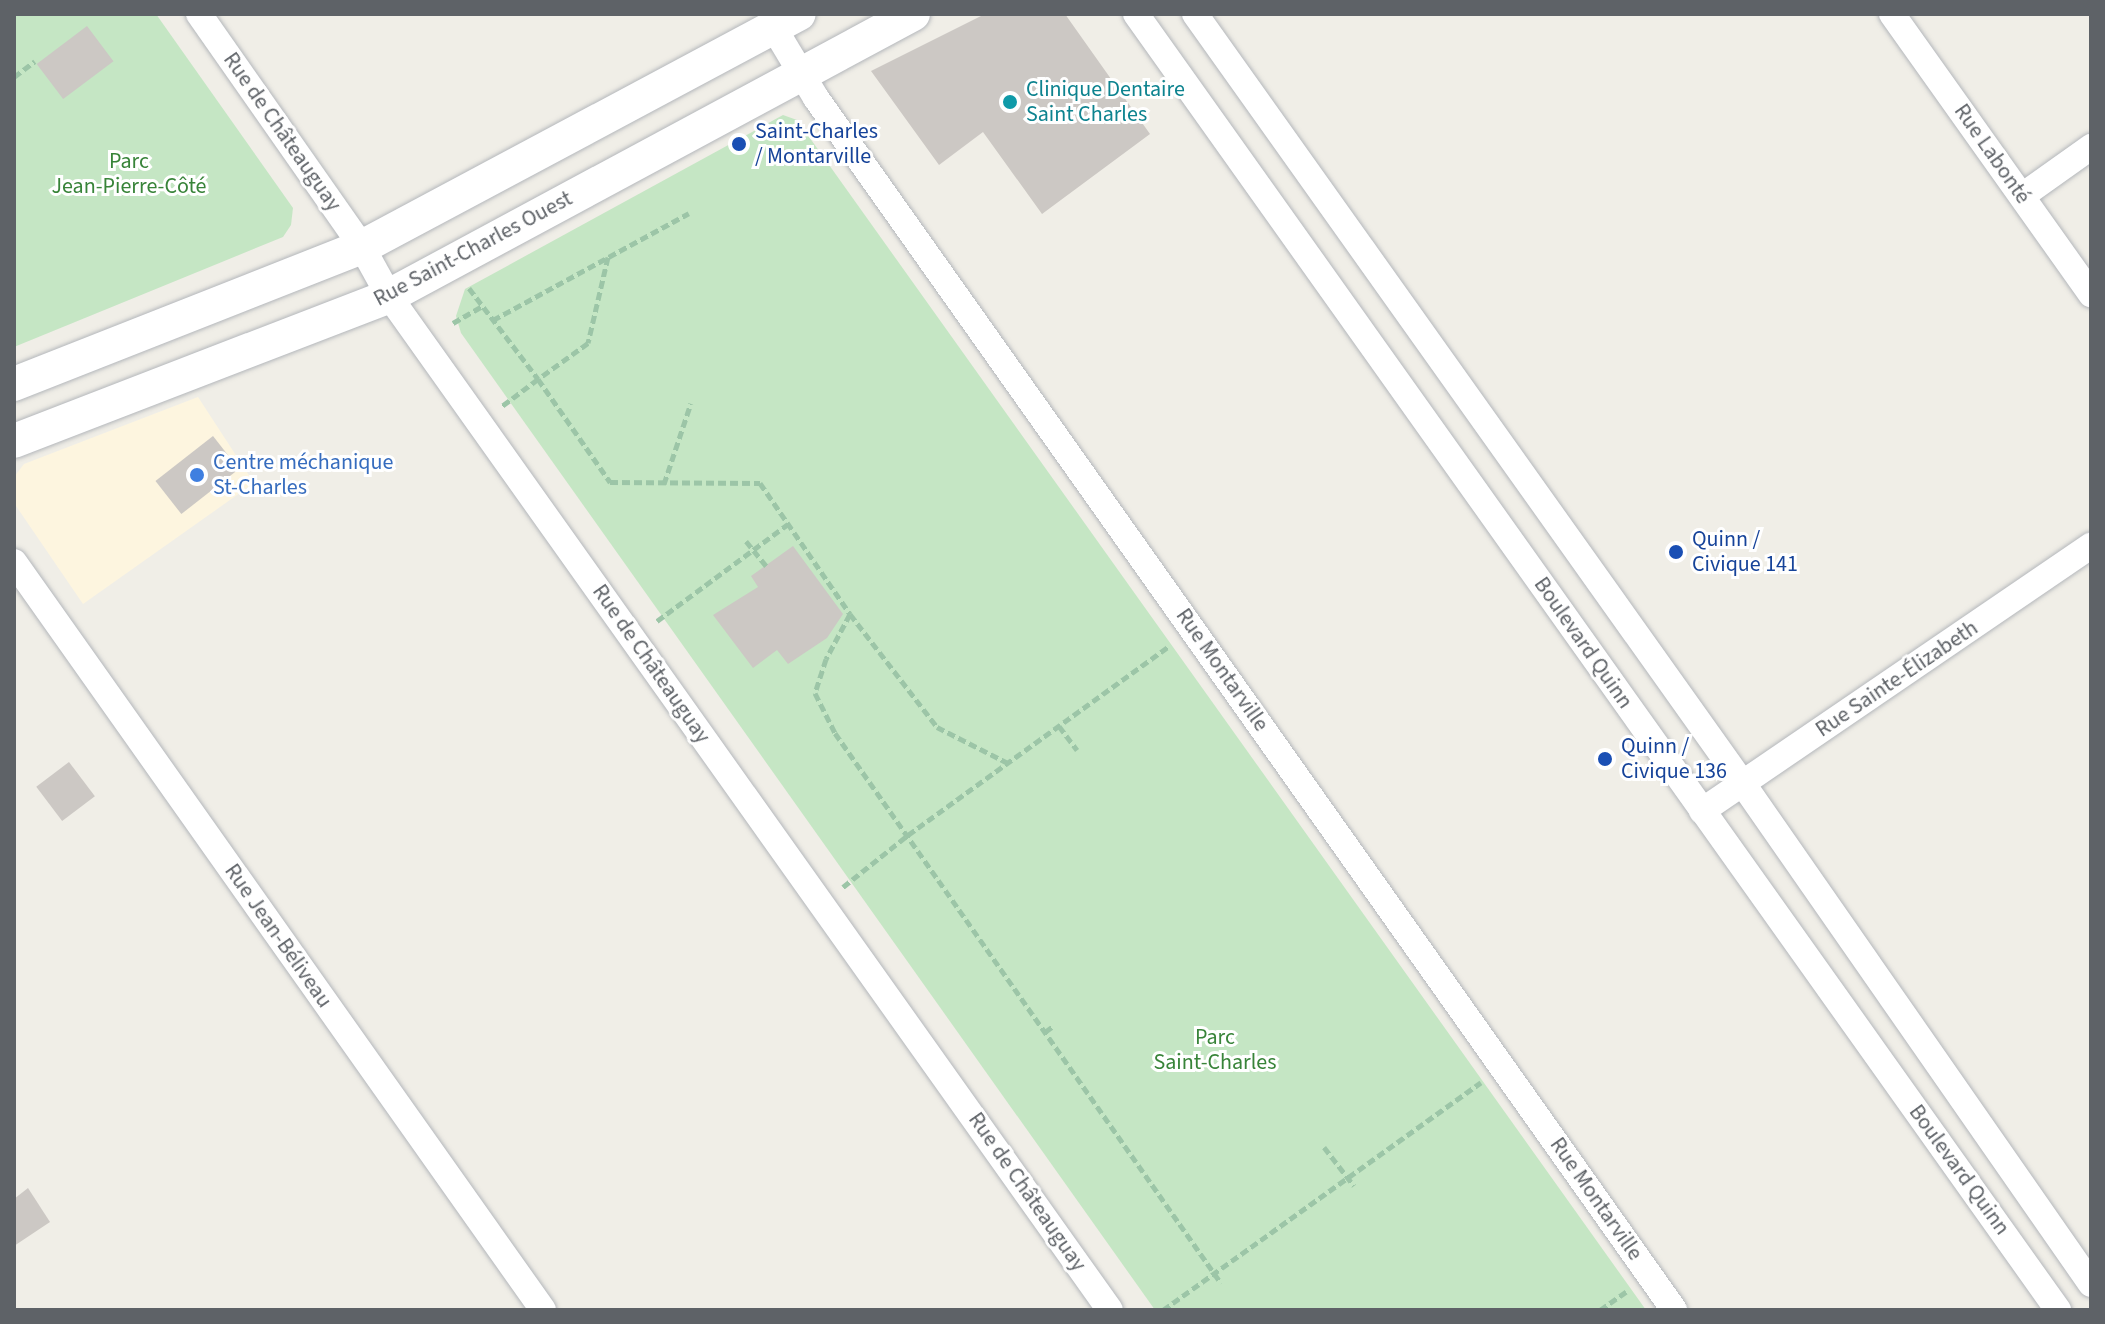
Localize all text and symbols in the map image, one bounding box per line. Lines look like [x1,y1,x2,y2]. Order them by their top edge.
street label: Rue de Châteauguay [217,47,347,217]
place label: Clinique Dentaire Saint Charles [1026,76,1185,128]
marker: Clinique Dentaire Saint Charles [1001,93,1019,111]
street label: Rue Labonté [1948,99,2036,209]
place label: Saint-Charles / Montarville [755,118,878,170]
marker: Saint-Charles / Montarville [730,135,748,153]
park label: Parc Jean-Pierre-Côté [51,148,207,200]
street label: Rue Saint-Charles Ouest [369,185,577,313]
place label: Centre méchanique St-Charles [213,449,393,500]
marker: Centre méchanique St-Charles [188,466,206,484]
place label: Quinn / Civique 141 [1692,526,1798,578]
marker: Quinn / Civique 141 [1667,543,1685,561]
street label: Boulevard Quinn [1528,572,1638,714]
street label: Rue de Châteauguay [586,579,716,749]
street label: Rue Montarville [1170,604,1274,736]
street label: Rue Sainte-Élizabeth [1811,615,1983,743]
place label: Quinn / Civique 136 [1621,733,1727,784]
marker: Quinn / Civique 136 [1596,750,1614,768]
street label: Rue Jean-Béliveau [219,859,337,1013]
park label: Parc Saint-Charles [1154,1024,1276,1076]
street label: Boulevard Quinn [1903,1100,2015,1240]
street label: Rue de Châteauguay [962,1107,1092,1277]
street label: Rue Montarville [1544,1133,1648,1265]

